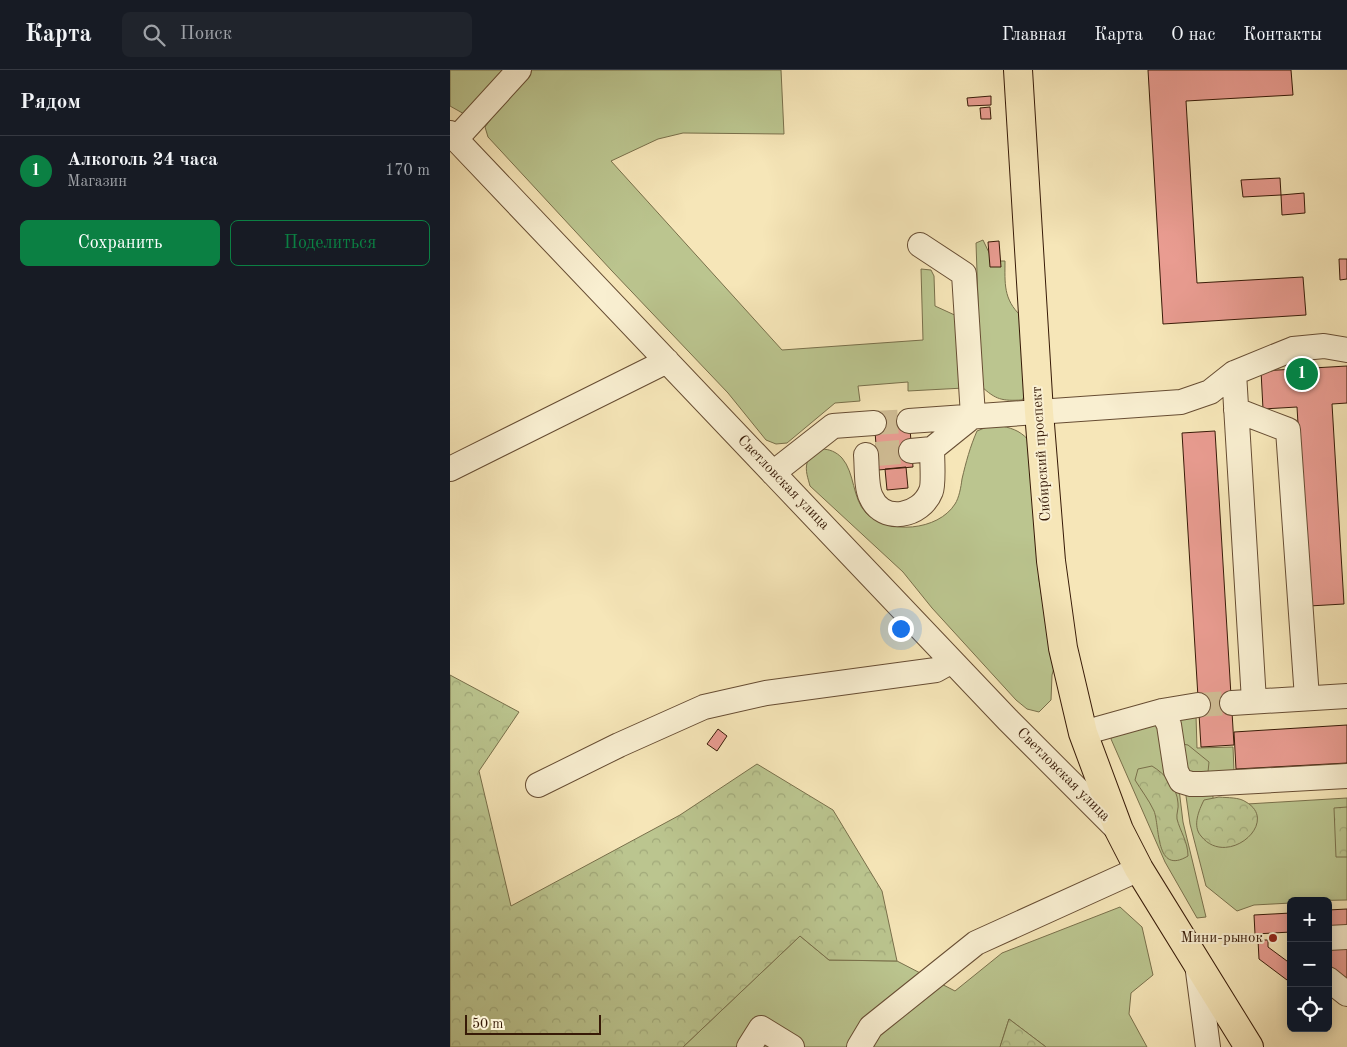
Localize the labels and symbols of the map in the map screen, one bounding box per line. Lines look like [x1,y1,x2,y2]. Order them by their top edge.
pin: 1 [1286,355,1318,393]
street label: Сибирский проспект [1030,386,1054,522]
street label: Светловская улица [734,433,832,534]
your location [888,616,914,642]
street label: Светловская улица [1013,725,1113,825]
place label: Мини-рынок [1180,931,1263,946]
marker: Мини-рынок [1267,932,1279,944]
scale bar [465,1012,601,1035]

